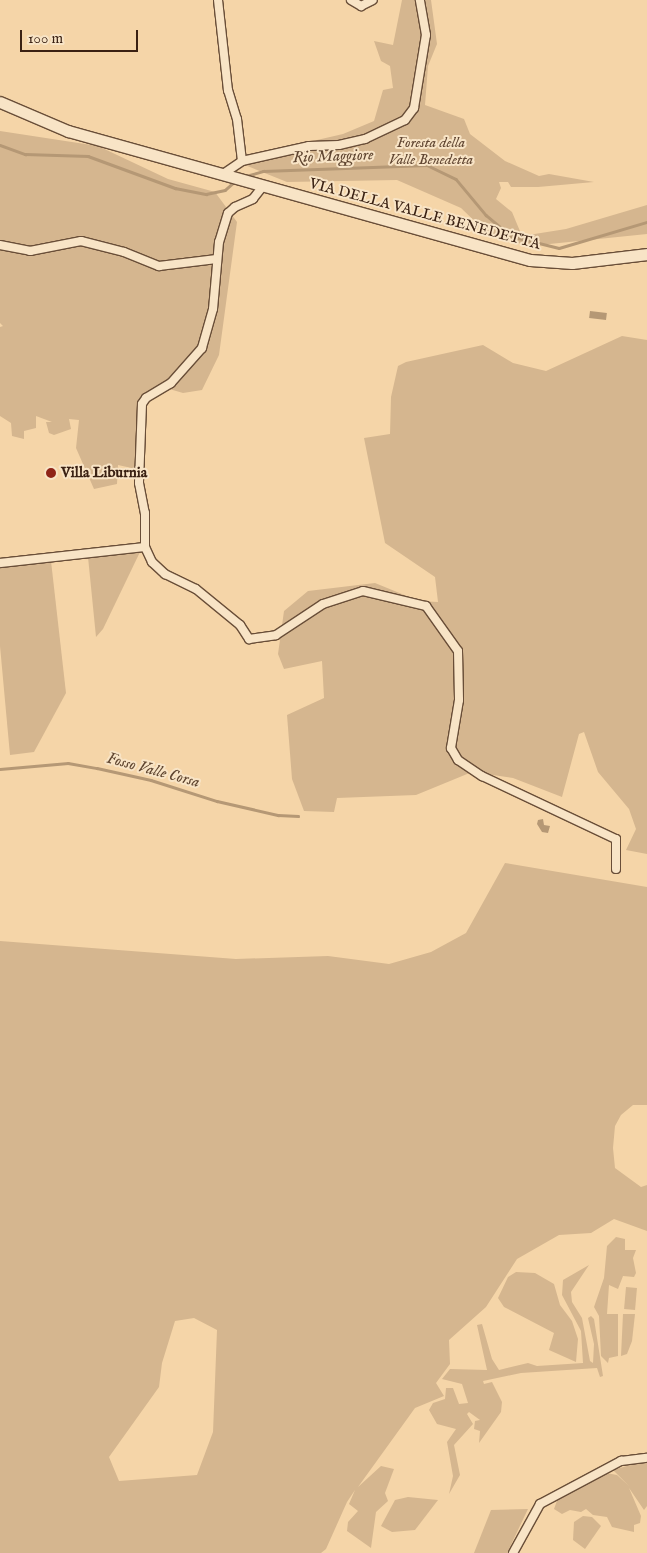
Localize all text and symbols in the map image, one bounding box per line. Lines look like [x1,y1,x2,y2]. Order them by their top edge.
scale bar [22,20,140,52]
text: 100 m [28,29,63,48]
park label: Foresta della Valle Benedetta [389,133,473,168]
water label: Rio Maggiore [292,146,374,168]
street label: VIA DELLA VALLE BENEDETTA [307,174,543,254]
place label: Villa Liburnia [61,464,147,482]
marker: Villa Liburnia [45,467,57,479]
water label: Fosso Valle Corsa [104,749,202,793]

